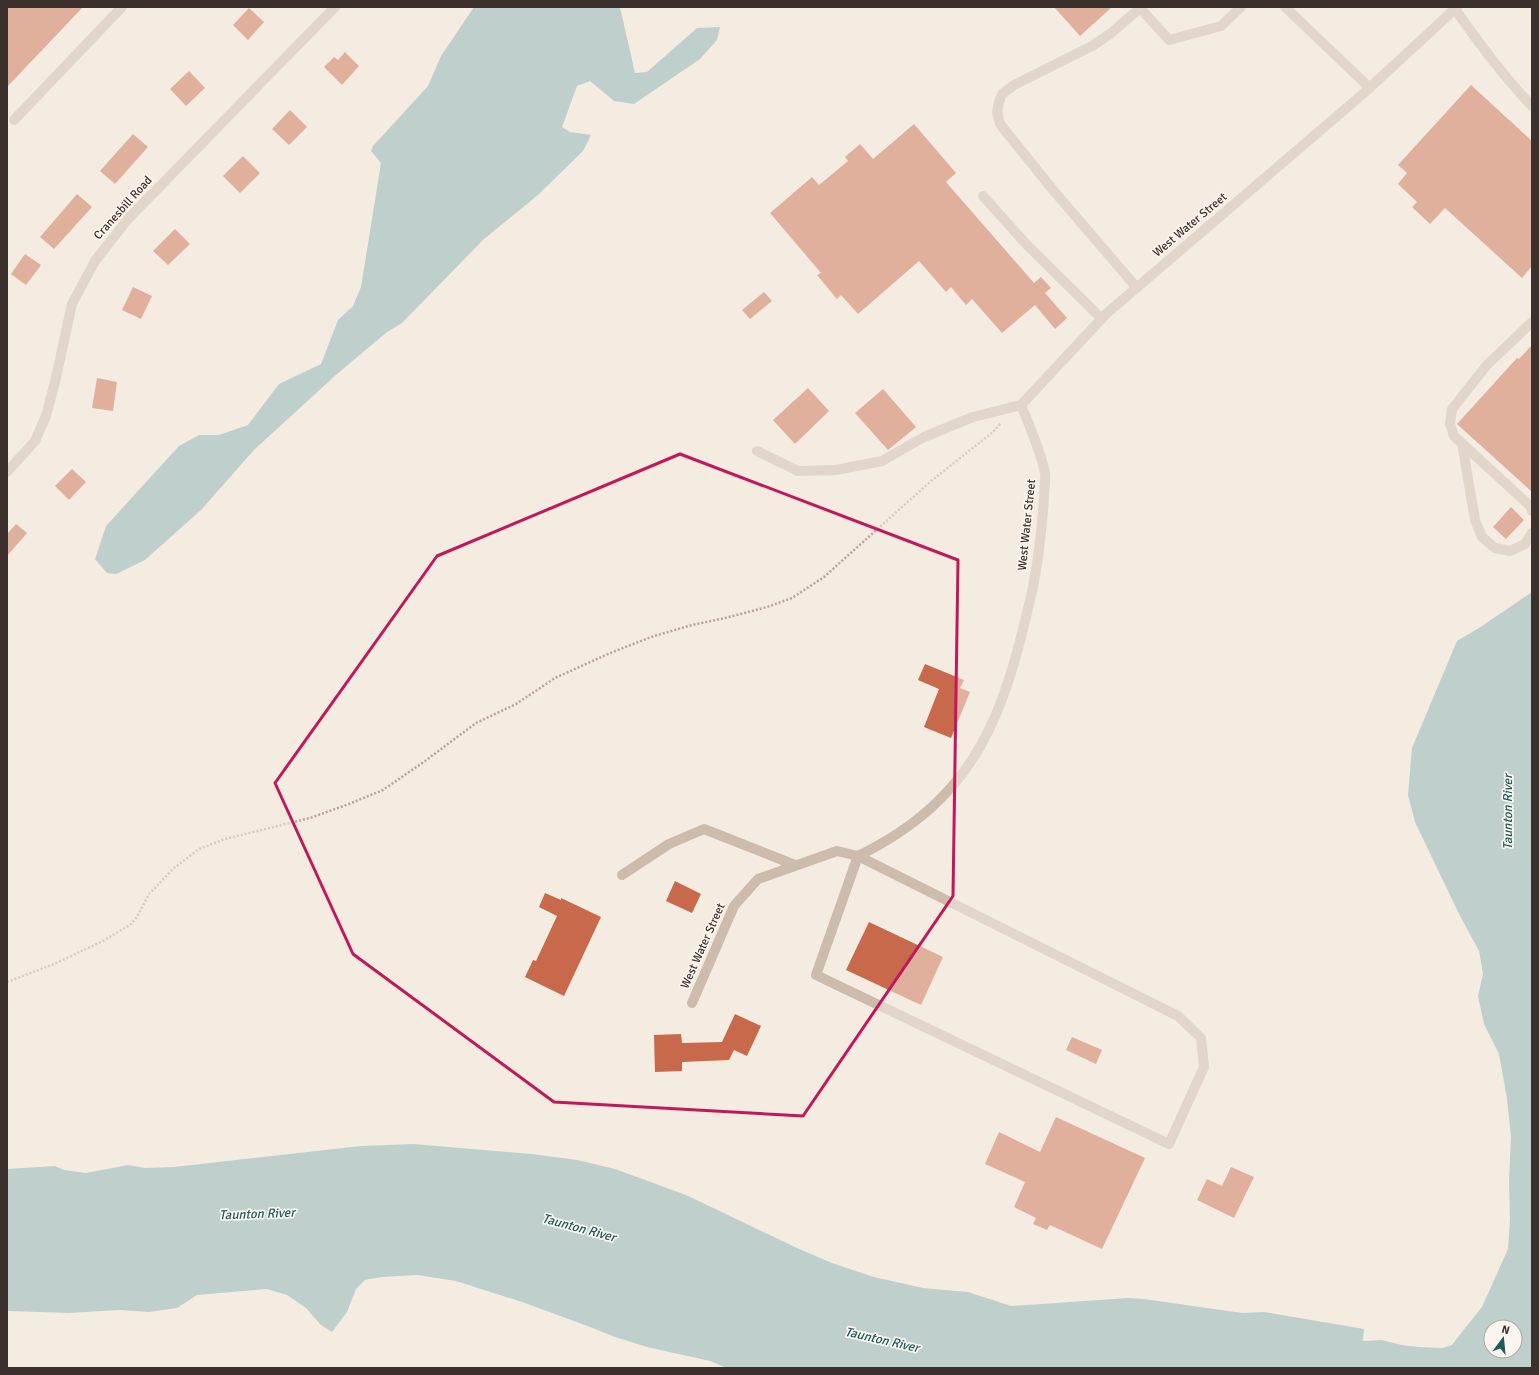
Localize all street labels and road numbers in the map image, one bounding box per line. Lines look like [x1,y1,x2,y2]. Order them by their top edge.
street label: Cranesbill Road [91,173,155,243]
street label: West Water Street [1150,190,1230,260]
street label: West Water Street [1015,478,1039,572]
street label: West Water Street [677,901,729,991]

